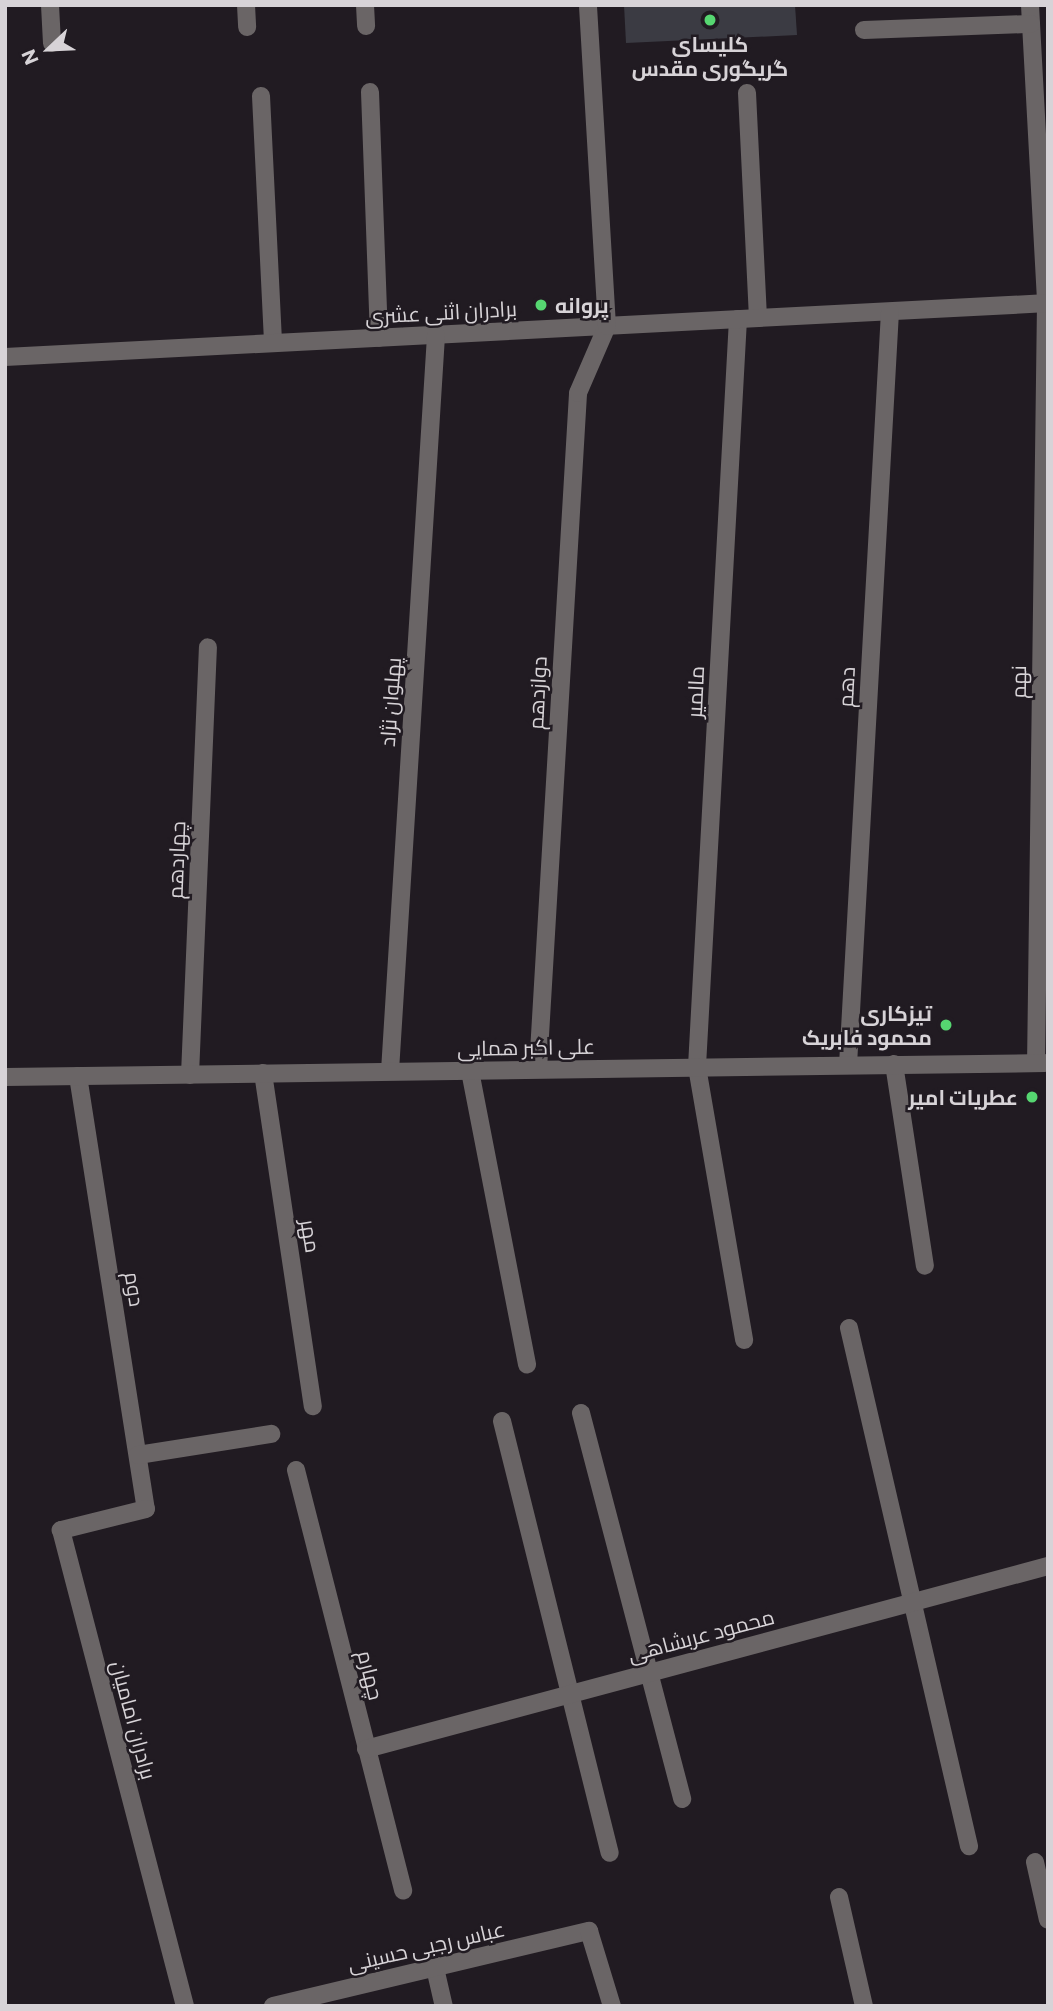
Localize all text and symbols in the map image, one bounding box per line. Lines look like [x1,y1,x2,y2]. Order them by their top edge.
marker: کلیسای گریگوری مقدس [702,12,718,28]
north arrow [14,14,84,84]
place label: کلیسای گریگوری مقدس [632,31,788,81]
text: N [16,46,43,68]
place label: پروانه [555,292,609,318]
street label: برادران اثنی عشری [364,295,518,329]
marker: پروانه [533,297,549,313]
street label: دوازدهم [522,656,552,730]
street label: پهلوان نژاد [374,657,406,747]
street label: مالمیر [681,665,709,719]
street label: نهم [1005,665,1031,699]
street label: دهم [832,666,860,708]
street label: چهاردهم [162,821,190,899]
place label: تیزکاری محمود فابریک [802,1000,932,1050]
marker: تیزکاری محمود فابریک [938,1017,954,1033]
street label: علی اکبر همایی [457,1033,595,1061]
place label: عطریات امیر [908,1084,1018,1110]
marker: عطریات امیر [1024,1089,1040,1105]
street label: مهر [296,1217,326,1255]
street label: دوم [120,1270,150,1308]
street label: محمود عربشاهی [625,1603,777,1667]
street label: چهارم [353,1648,389,1702]
street label: برادران امامیان [106,1658,162,1782]
street label: عباس رجبی حسینی [345,1916,507,1976]

